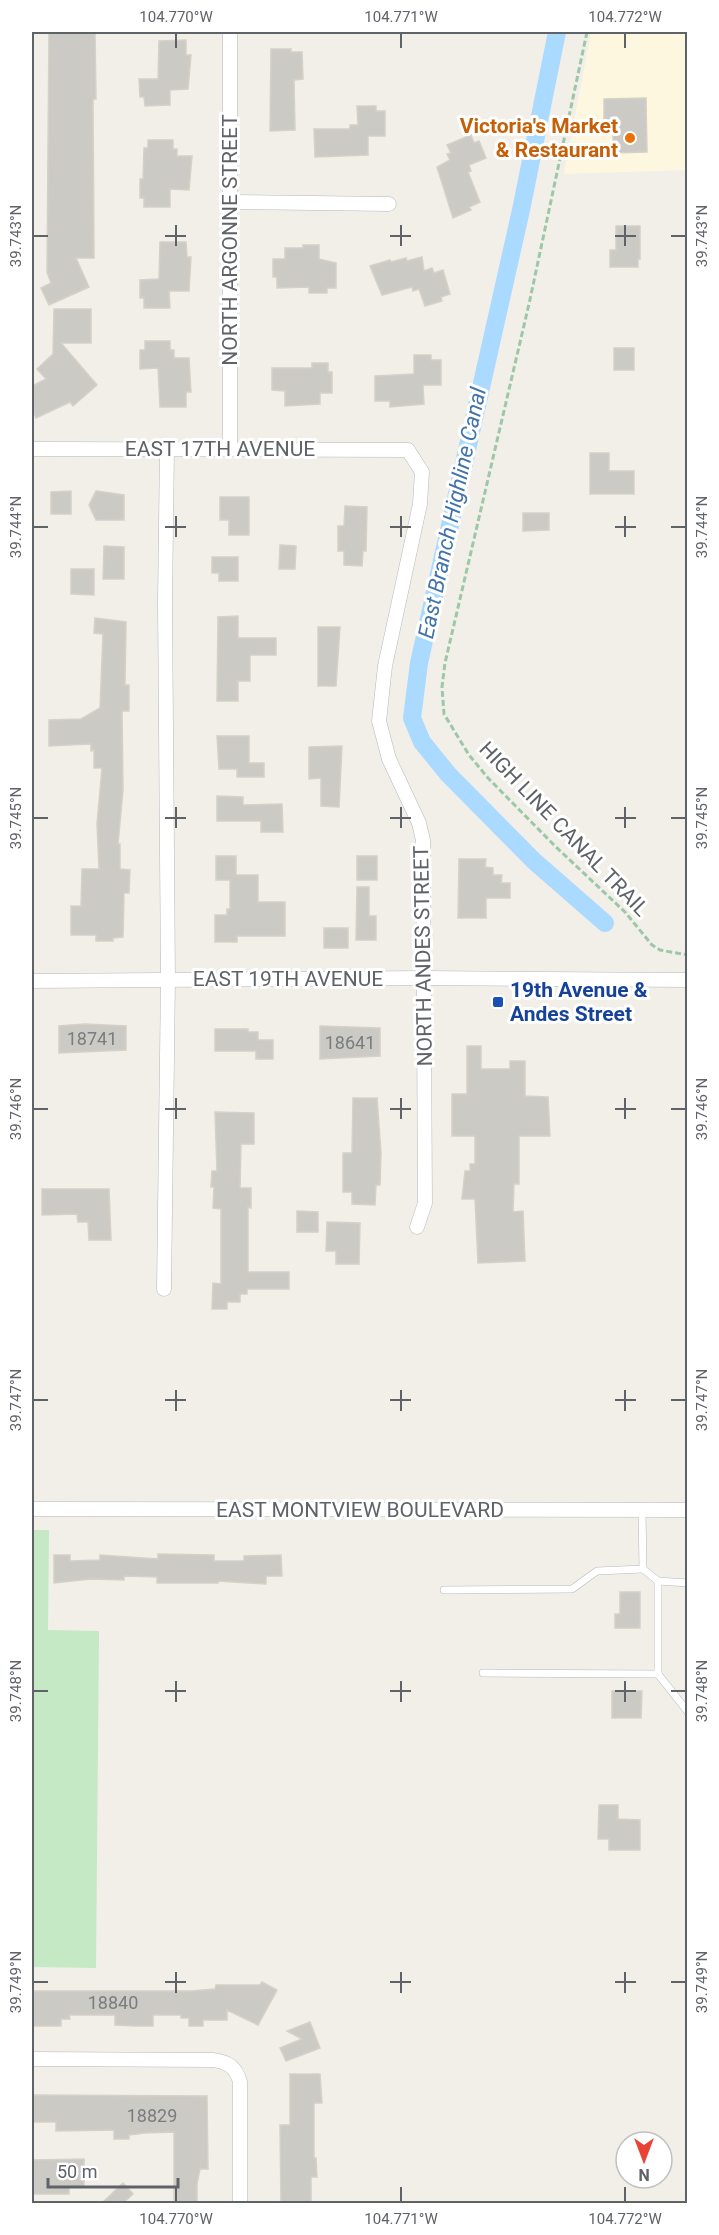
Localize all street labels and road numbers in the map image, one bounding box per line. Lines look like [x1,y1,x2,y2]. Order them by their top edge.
street label: NORTH ARGONNE STREET [218,114,242,366]
street label: EAST 17TH AVENUE [125,437,315,461]
street label: HIGH LINE CANAL TRAIL [474,737,654,921]
street label: NORTH ANDES STREET [409,845,437,1067]
street label: EAST 19TH AVENUE [193,967,383,991]
street label: EAST MONTVIEW BOULEVARD [216,1498,504,1522]

